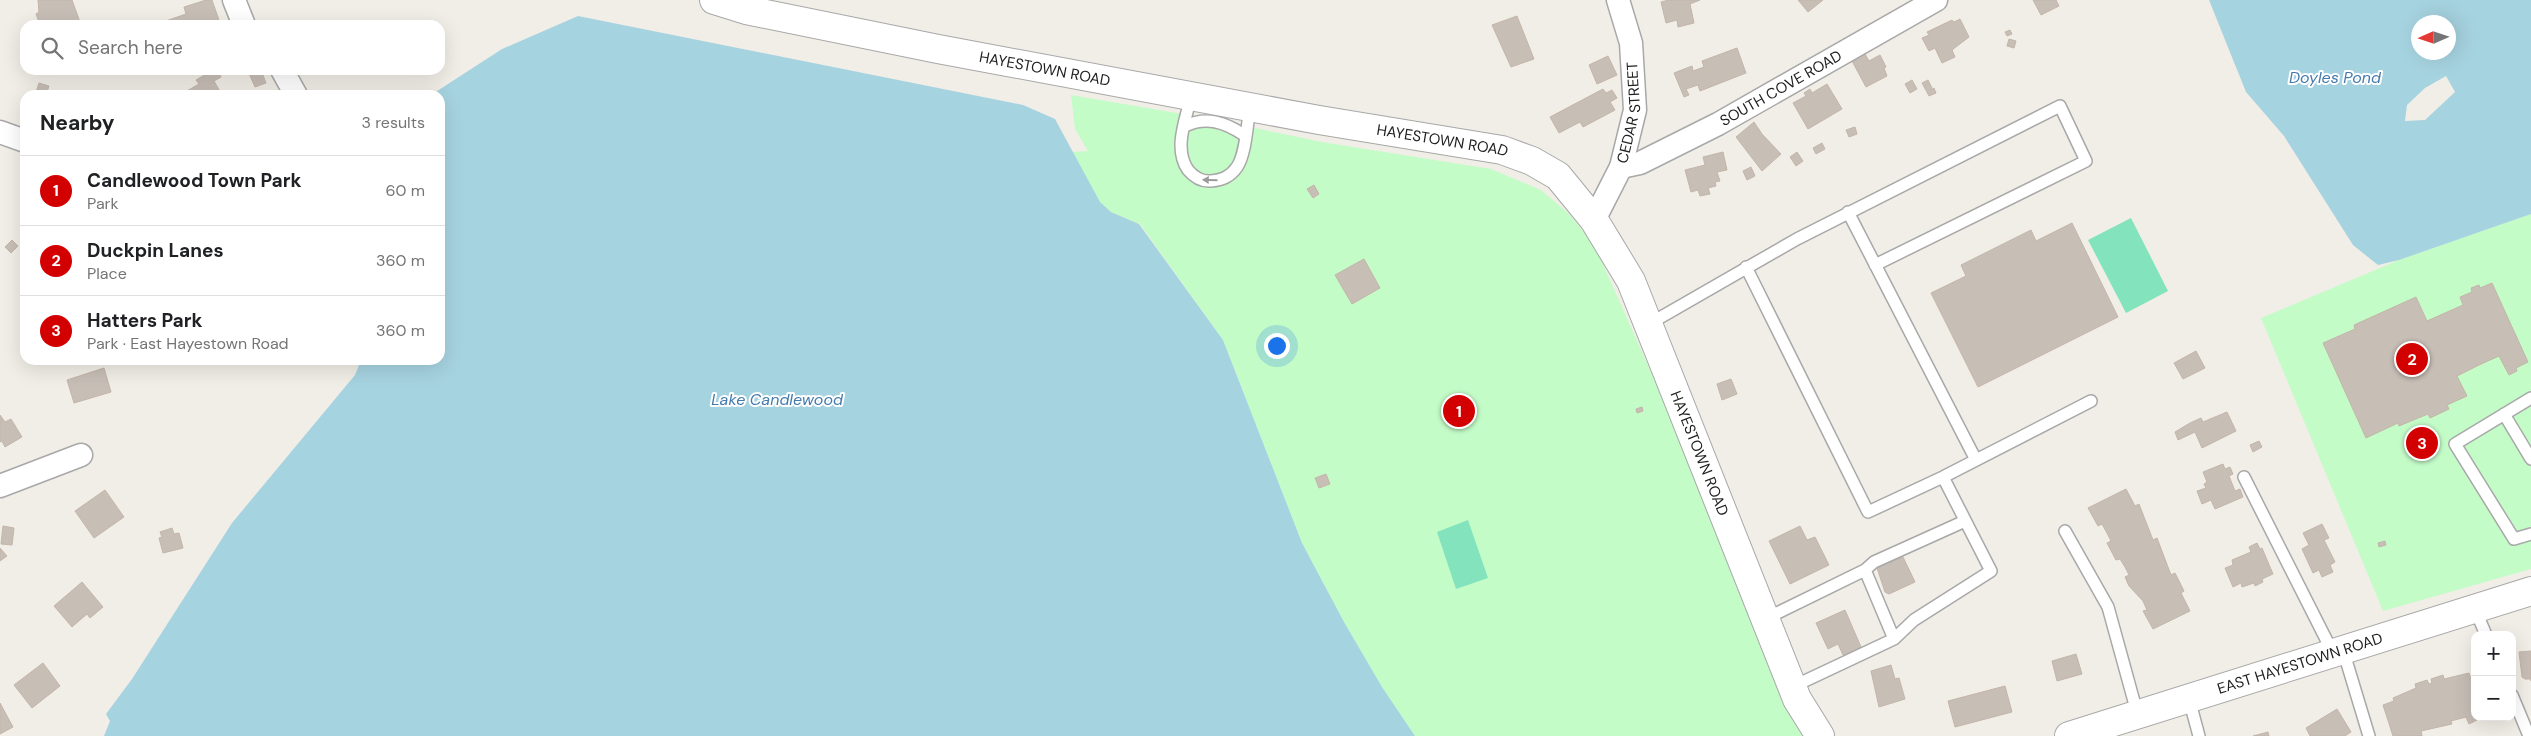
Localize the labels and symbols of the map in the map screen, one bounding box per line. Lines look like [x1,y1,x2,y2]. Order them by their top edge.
north arrow [2411,15,2456,60]
street label: SOUTH COVE ROAD [1716,46,1846,131]
street label: HAYESTOWN ROAD [978,47,1112,91]
street label: CEDAR STREET [1612,61,1645,165]
water label: Doyles Pond [2289,67,2382,88]
street label: HAYESTOWN ROAD [1375,120,1511,161]
one-way arrow [1201,176,1217,184]
your location [1264,333,1290,359]
pin: 2 [2396,340,2428,378]
street label: HAYESTOWN ROAD [1666,388,1733,519]
water label: Lake Candlewood [711,389,844,410]
pin: 1 [1443,392,1475,430]
pin: 3 [2406,424,2438,462]
street label: EAST HAYESTOWN ROAD [2215,628,2385,699]

